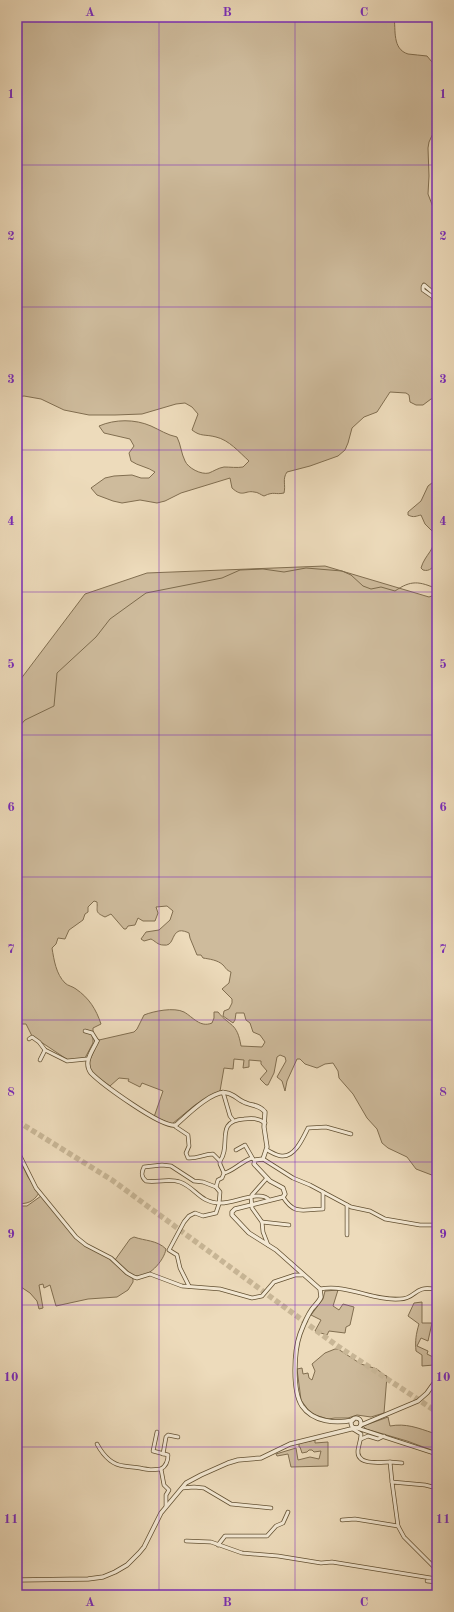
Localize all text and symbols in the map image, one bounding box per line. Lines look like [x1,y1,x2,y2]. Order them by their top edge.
text: A [85,6,95,19]
text: B [222,6,232,19]
text: C [360,6,368,19]
text: 1 [7,88,15,101]
text: 1 [439,88,447,101]
text: 2 [7,230,15,243]
text: 2 [439,230,447,243]
text: 3 [7,373,15,386]
text: 3 [439,373,447,386]
text: 4 [7,515,15,528]
text: 4 [439,515,447,528]
text: 5 [7,658,15,671]
text: 5 [439,658,447,671]
text: 6 [7,801,15,814]
text: 6 [439,801,447,814]
text: 7 [7,943,15,956]
text: 7 [439,943,447,956]
text: 8 [7,1086,15,1099]
text: 8 [439,1086,447,1099]
text: 9 [7,1228,15,1241]
text: 9 [439,1228,447,1241]
text: 10 [3,1371,19,1384]
text: 10 [435,1371,451,1384]
text: 11 [3,1513,19,1526]
text: 11 [435,1513,451,1526]
text: A [85,1596,95,1609]
text: B [222,1596,232,1609]
text: C [360,1596,368,1609]

